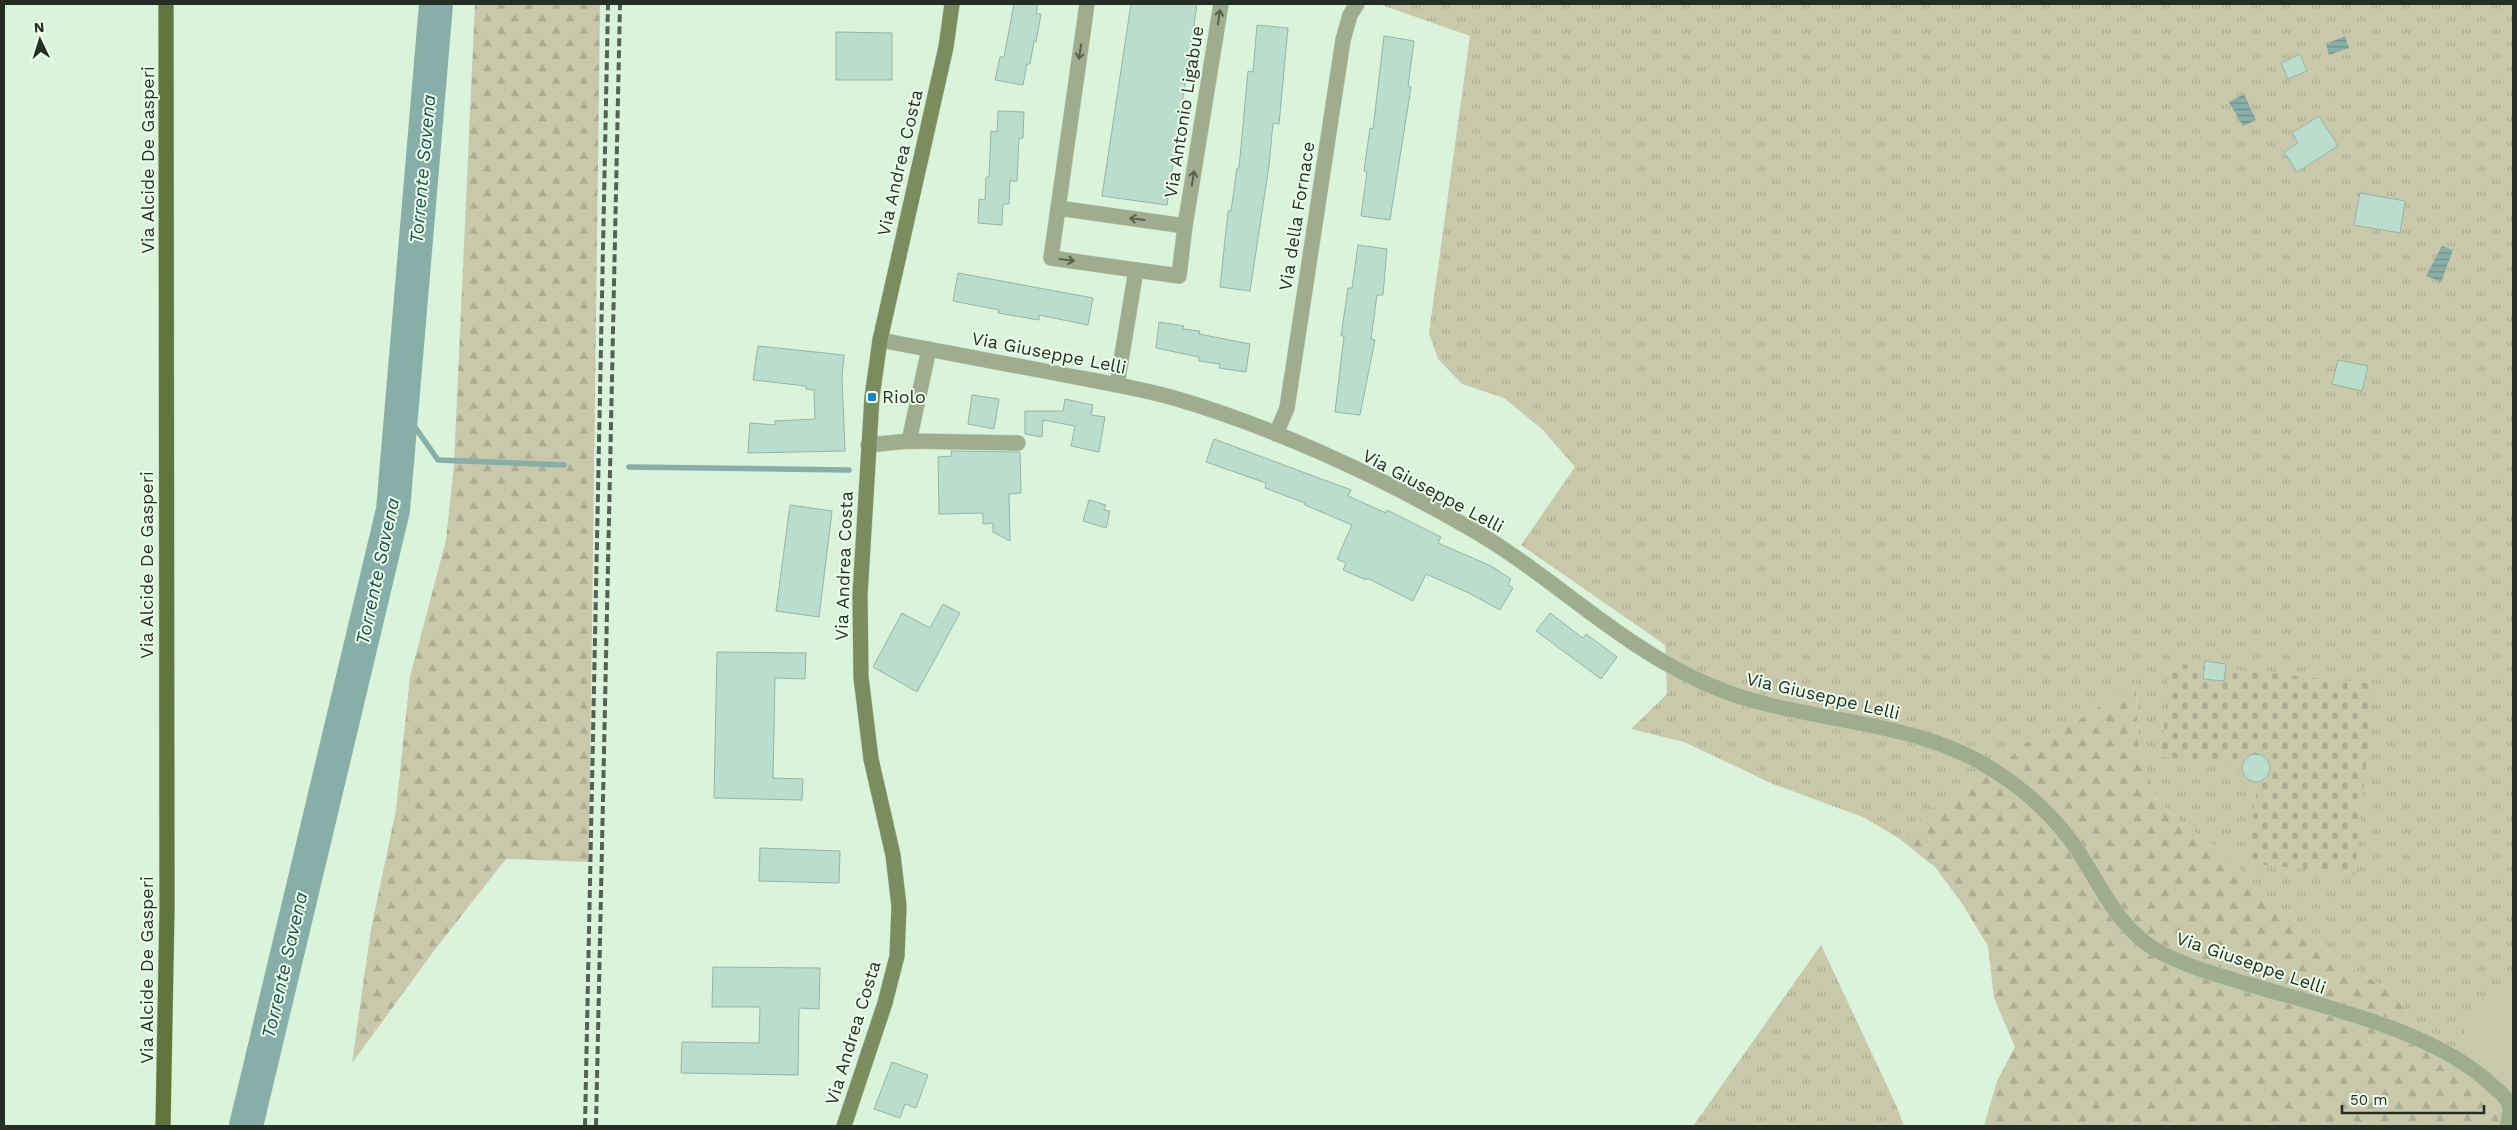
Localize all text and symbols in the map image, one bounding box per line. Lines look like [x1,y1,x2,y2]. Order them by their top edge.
one-way arrow [1214,10,1224,26]
north arrow [15,15,65,65]
text: N [33,19,45,35]
street label: Via Antonio Ligabue [1160,24,1207,199]
one-way arrow [1075,44,1085,60]
street label: Via Alcide De Gasperi [137,66,158,254]
street label: Via Andrea Costa [872,88,927,238]
water label: Torrente Savena [405,93,441,245]
street label: Via della Fornace [1274,140,1319,292]
one-way arrow [1188,170,1198,186]
one-way arrow [1129,214,1145,224]
one-way arrow [1059,255,1075,265]
street label: Via Giuseppe Lelli [970,327,1128,378]
place label: Riolo [882,386,926,407]
marker: Riolo [866,391,878,403]
street label: Via Giuseppe Lelli [1359,444,1507,537]
street label: Via Alcide De Gasperi [136,471,157,659]
street label: Via Andrea Costa [830,491,857,641]
water label: Torrente Savena [351,495,404,647]
street label: Via Giuseppe Lelli [1744,668,1902,723]
street label: Via Alcide De Gasperi [136,876,157,1064]
water label: Torrente Savena [256,889,313,1041]
street label: Via Giuseppe Lelli [2174,927,2329,998]
street label: Via Andrea Costa [821,958,884,1107]
scale bar [2342,1082,2484,1114]
text: 50 m [2350,1091,2387,1109]

